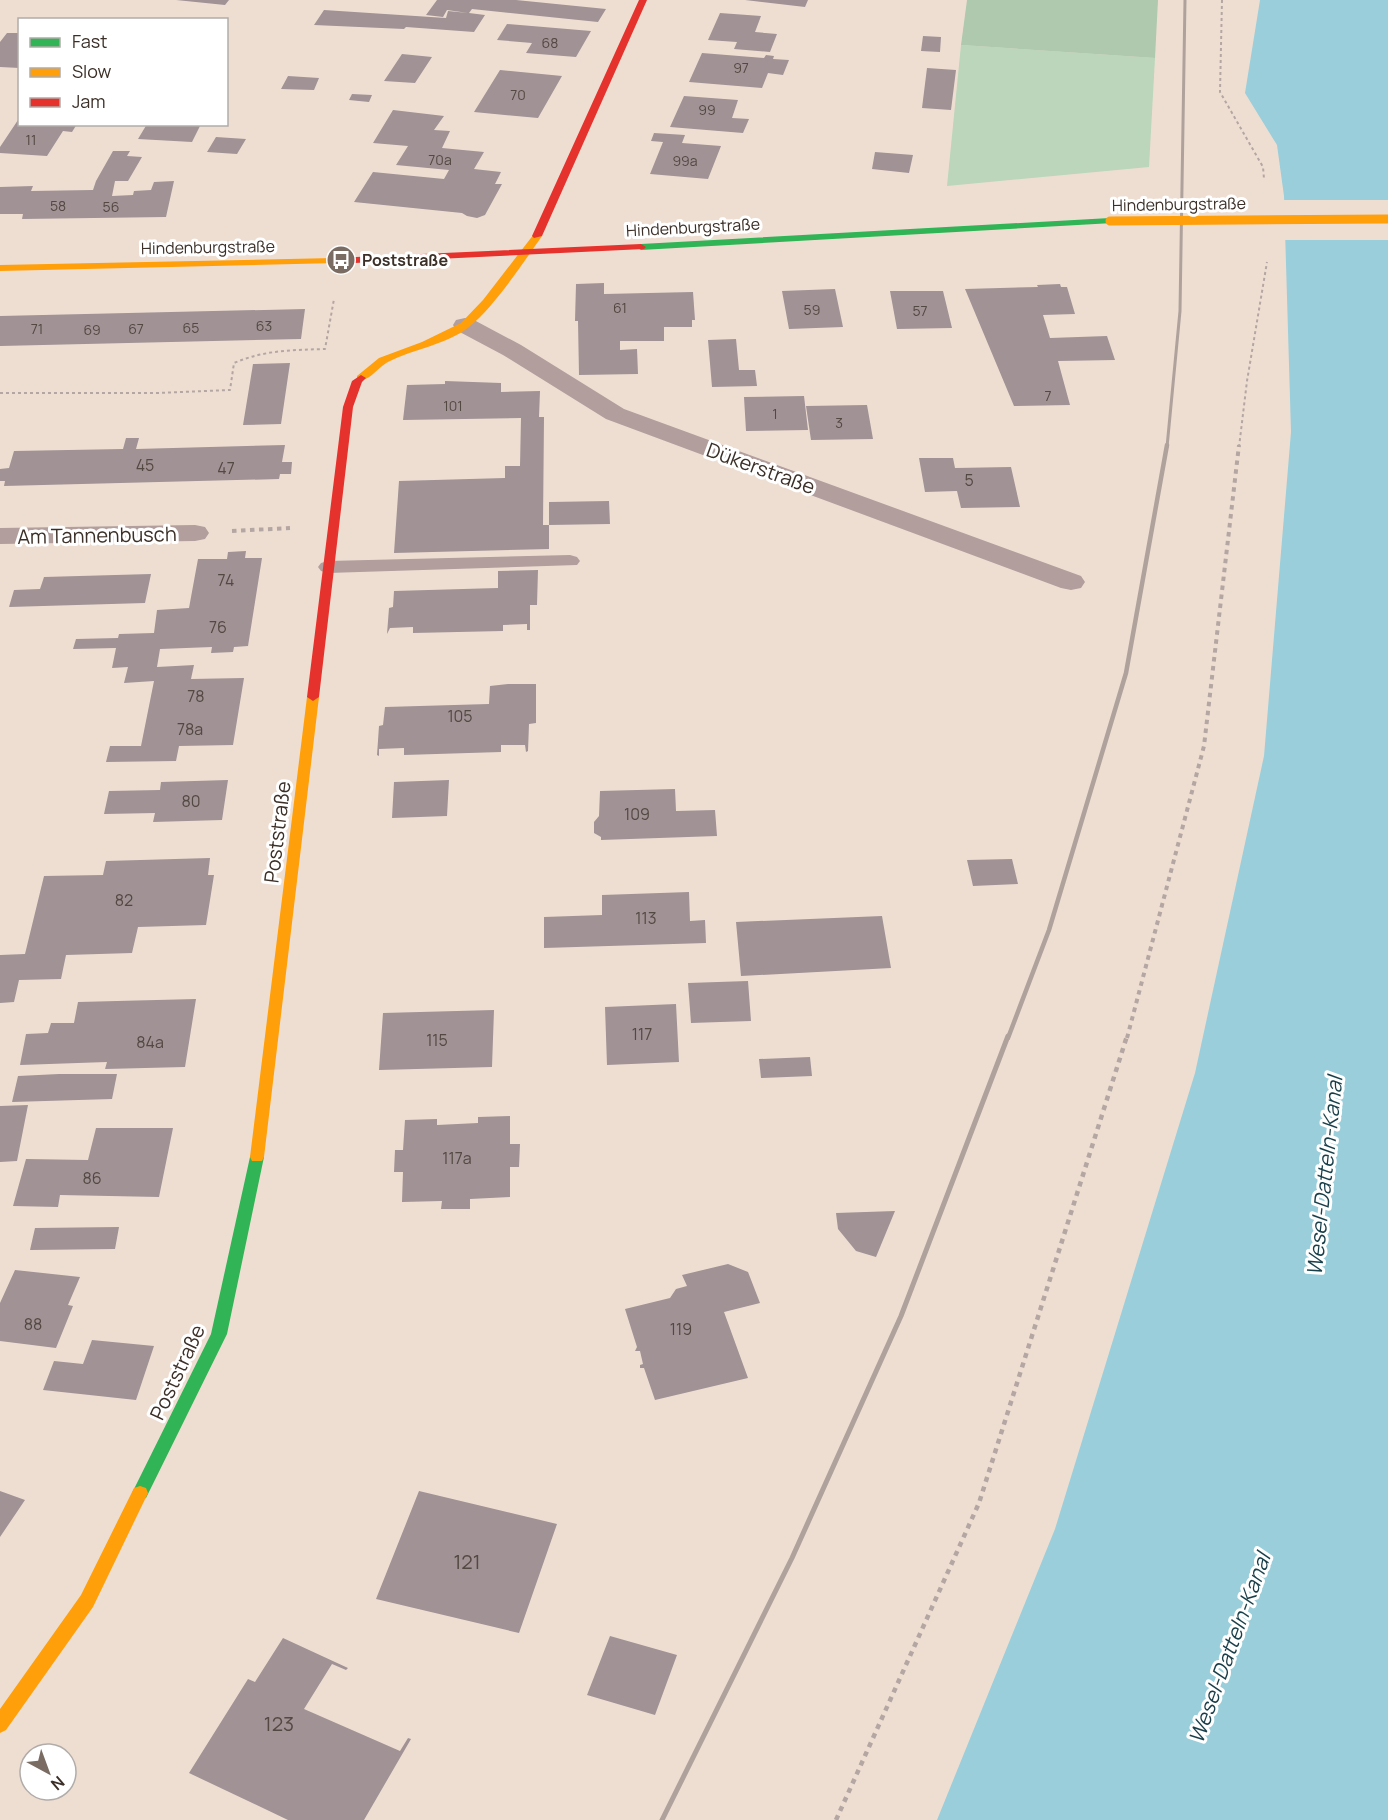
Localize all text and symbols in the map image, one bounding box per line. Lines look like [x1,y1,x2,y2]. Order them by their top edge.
legend [18,18,228,126]
text: Fast [72,29,107,53]
house number: 68 [542,33,558,52]
house number: 97 [733,58,749,77]
text: Slow [72,59,112,83]
house number: 70 [510,85,526,104]
text: Jam [72,89,106,113]
house number: 99 [698,100,716,119]
house number: 11 [26,130,36,149]
house number: 70a [428,150,452,169]
house number: 99a [672,151,698,170]
street label: Hindenburgstraße [1112,192,1246,216]
house number: 58 [50,196,66,215]
house number: 56 [103,197,119,216]
street label: Hindenburgstraße [625,213,761,241]
street label: Hindenburgstraße [141,235,275,259]
bus stop icon: Poststraße [325,244,357,276]
place label: Poststraße [362,249,448,271]
house number: 61 [613,298,627,317]
house number: 59 [804,300,820,319]
house number: 57 [912,301,928,320]
house number: 63 [256,316,272,335]
house number: 65 [183,318,199,337]
house number: 71 [31,319,43,338]
house number: 67 [128,319,144,338]
house number: 69 [83,320,101,339]
house number: 7 [1044,386,1052,405]
house number: 101 [443,396,463,415]
house number: 1 [772,404,778,423]
house number: 3 [835,413,843,432]
street label: Dükerstraße [703,436,819,500]
house number: 45 [136,454,154,476]
house number: 47 [217,457,235,479]
house number: 5 [964,469,974,491]
street label: Am Tannenbusch [17,520,177,550]
house number: 74 [218,569,234,591]
house number: 76 [209,616,227,638]
house number: 78 [187,685,205,707]
house number: 105 [447,705,473,727]
house number: 78a [177,718,203,740]
street label: Poststraße [257,780,297,884]
house number: 80 [181,790,201,812]
house number: 109 [624,803,650,825]
house number: 82 [115,889,133,911]
house number: 113 [635,907,657,929]
house number: 117 [632,1023,652,1045]
house number: 115 [426,1029,448,1051]
house number: 84a [136,1031,164,1053]
water label: Wesel-Datteln-Kanal [1300,1072,1349,1277]
house number: 117a [442,1147,472,1169]
house number: 86 [82,1167,102,1189]
house number: 88 [24,1313,42,1335]
house number: 119 [670,1318,692,1340]
street label: Poststraße [143,1320,211,1424]
water label: Wesel-Datteln-Kanal [1182,1546,1278,1747]
house number: 121 [454,1548,481,1575]
house number: 123 [264,1710,294,1737]
north arrow [18,1742,78,1802]
text: N [46,1771,69,1795]

